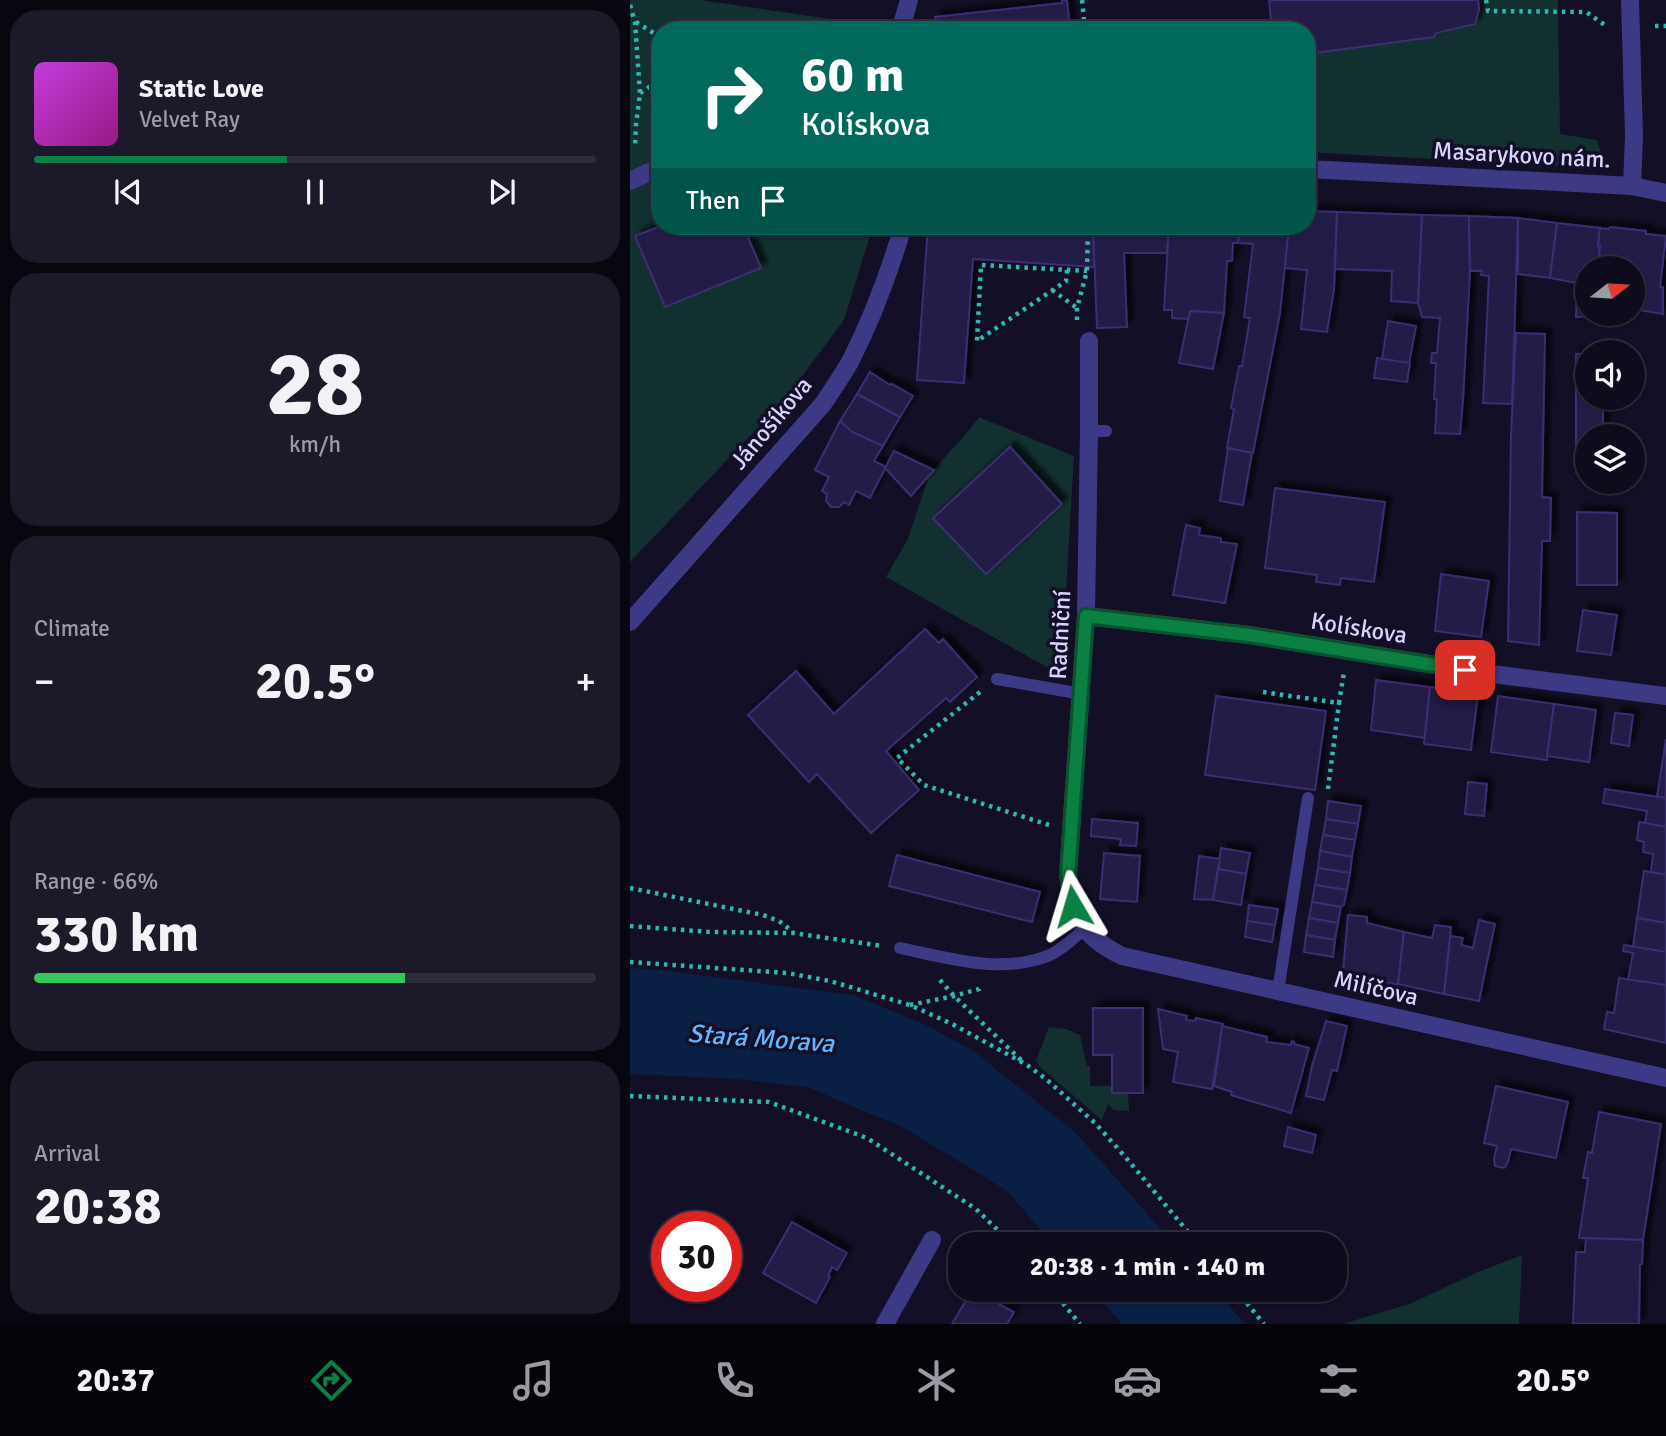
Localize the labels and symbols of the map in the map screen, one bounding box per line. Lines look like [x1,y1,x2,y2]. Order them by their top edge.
street label: Masarykovo nám. [1432,135,1612,175]
north arrow [1575,256,1645,326]
street label: Jánošíkova [724,371,818,475]
street label: Radniční [1043,589,1077,680]
street label: Kolískova [1309,606,1409,650]
pin [1435,640,1495,700]
position arrow [1036,869,1110,943]
street label: Milíčova [1331,964,1421,1012]
water label: Stará Morava [687,1018,836,1060]
speed limit sign: 30 [651,1211,742,1302]

